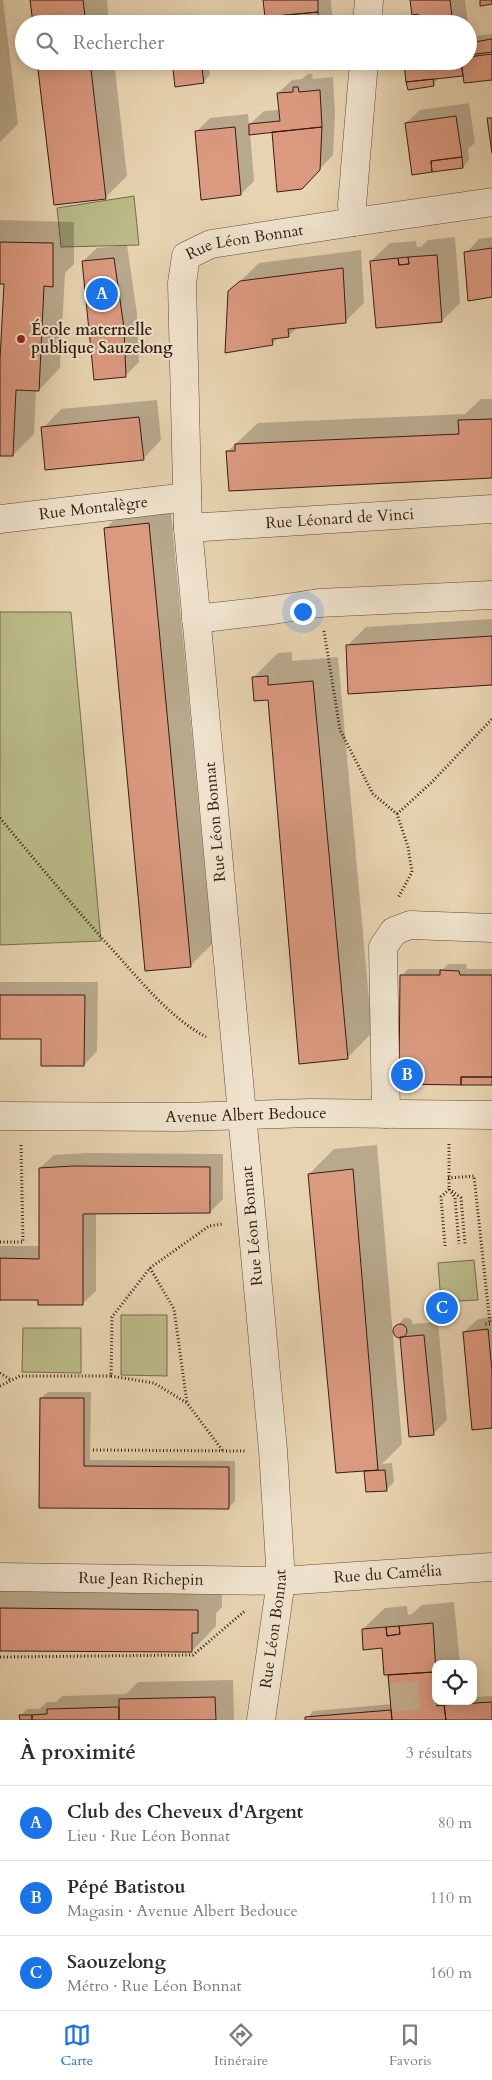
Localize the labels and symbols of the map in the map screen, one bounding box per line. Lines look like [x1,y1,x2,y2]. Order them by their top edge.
street label: Rue Léon Bonnat [182,219,305,265]
pin: A [86,275,118,313]
place label: École maternelle publique Sauzelong [31,318,173,359]
marker: École maternelle publique Sauzelong [15,333,27,345]
street label: Rue Montalègre [38,491,149,525]
street label: Rue Léonard de Vinci [265,503,415,534]
your location [290,599,316,625]
street label: Rue Léon Bonnat [199,761,231,883]
pin: B [391,1056,423,1094]
street label: Avenue Albert Bedouce [165,1102,327,1128]
street label: Rue Léon Bonnat [236,1165,268,1287]
pin: C [426,1289,458,1327]
street label: Rue du Camélia [333,1559,443,1588]
street label: Rue Jean Richepin [78,1567,204,1591]
street label: Rue Léon Bonnat [255,1569,292,1690]

